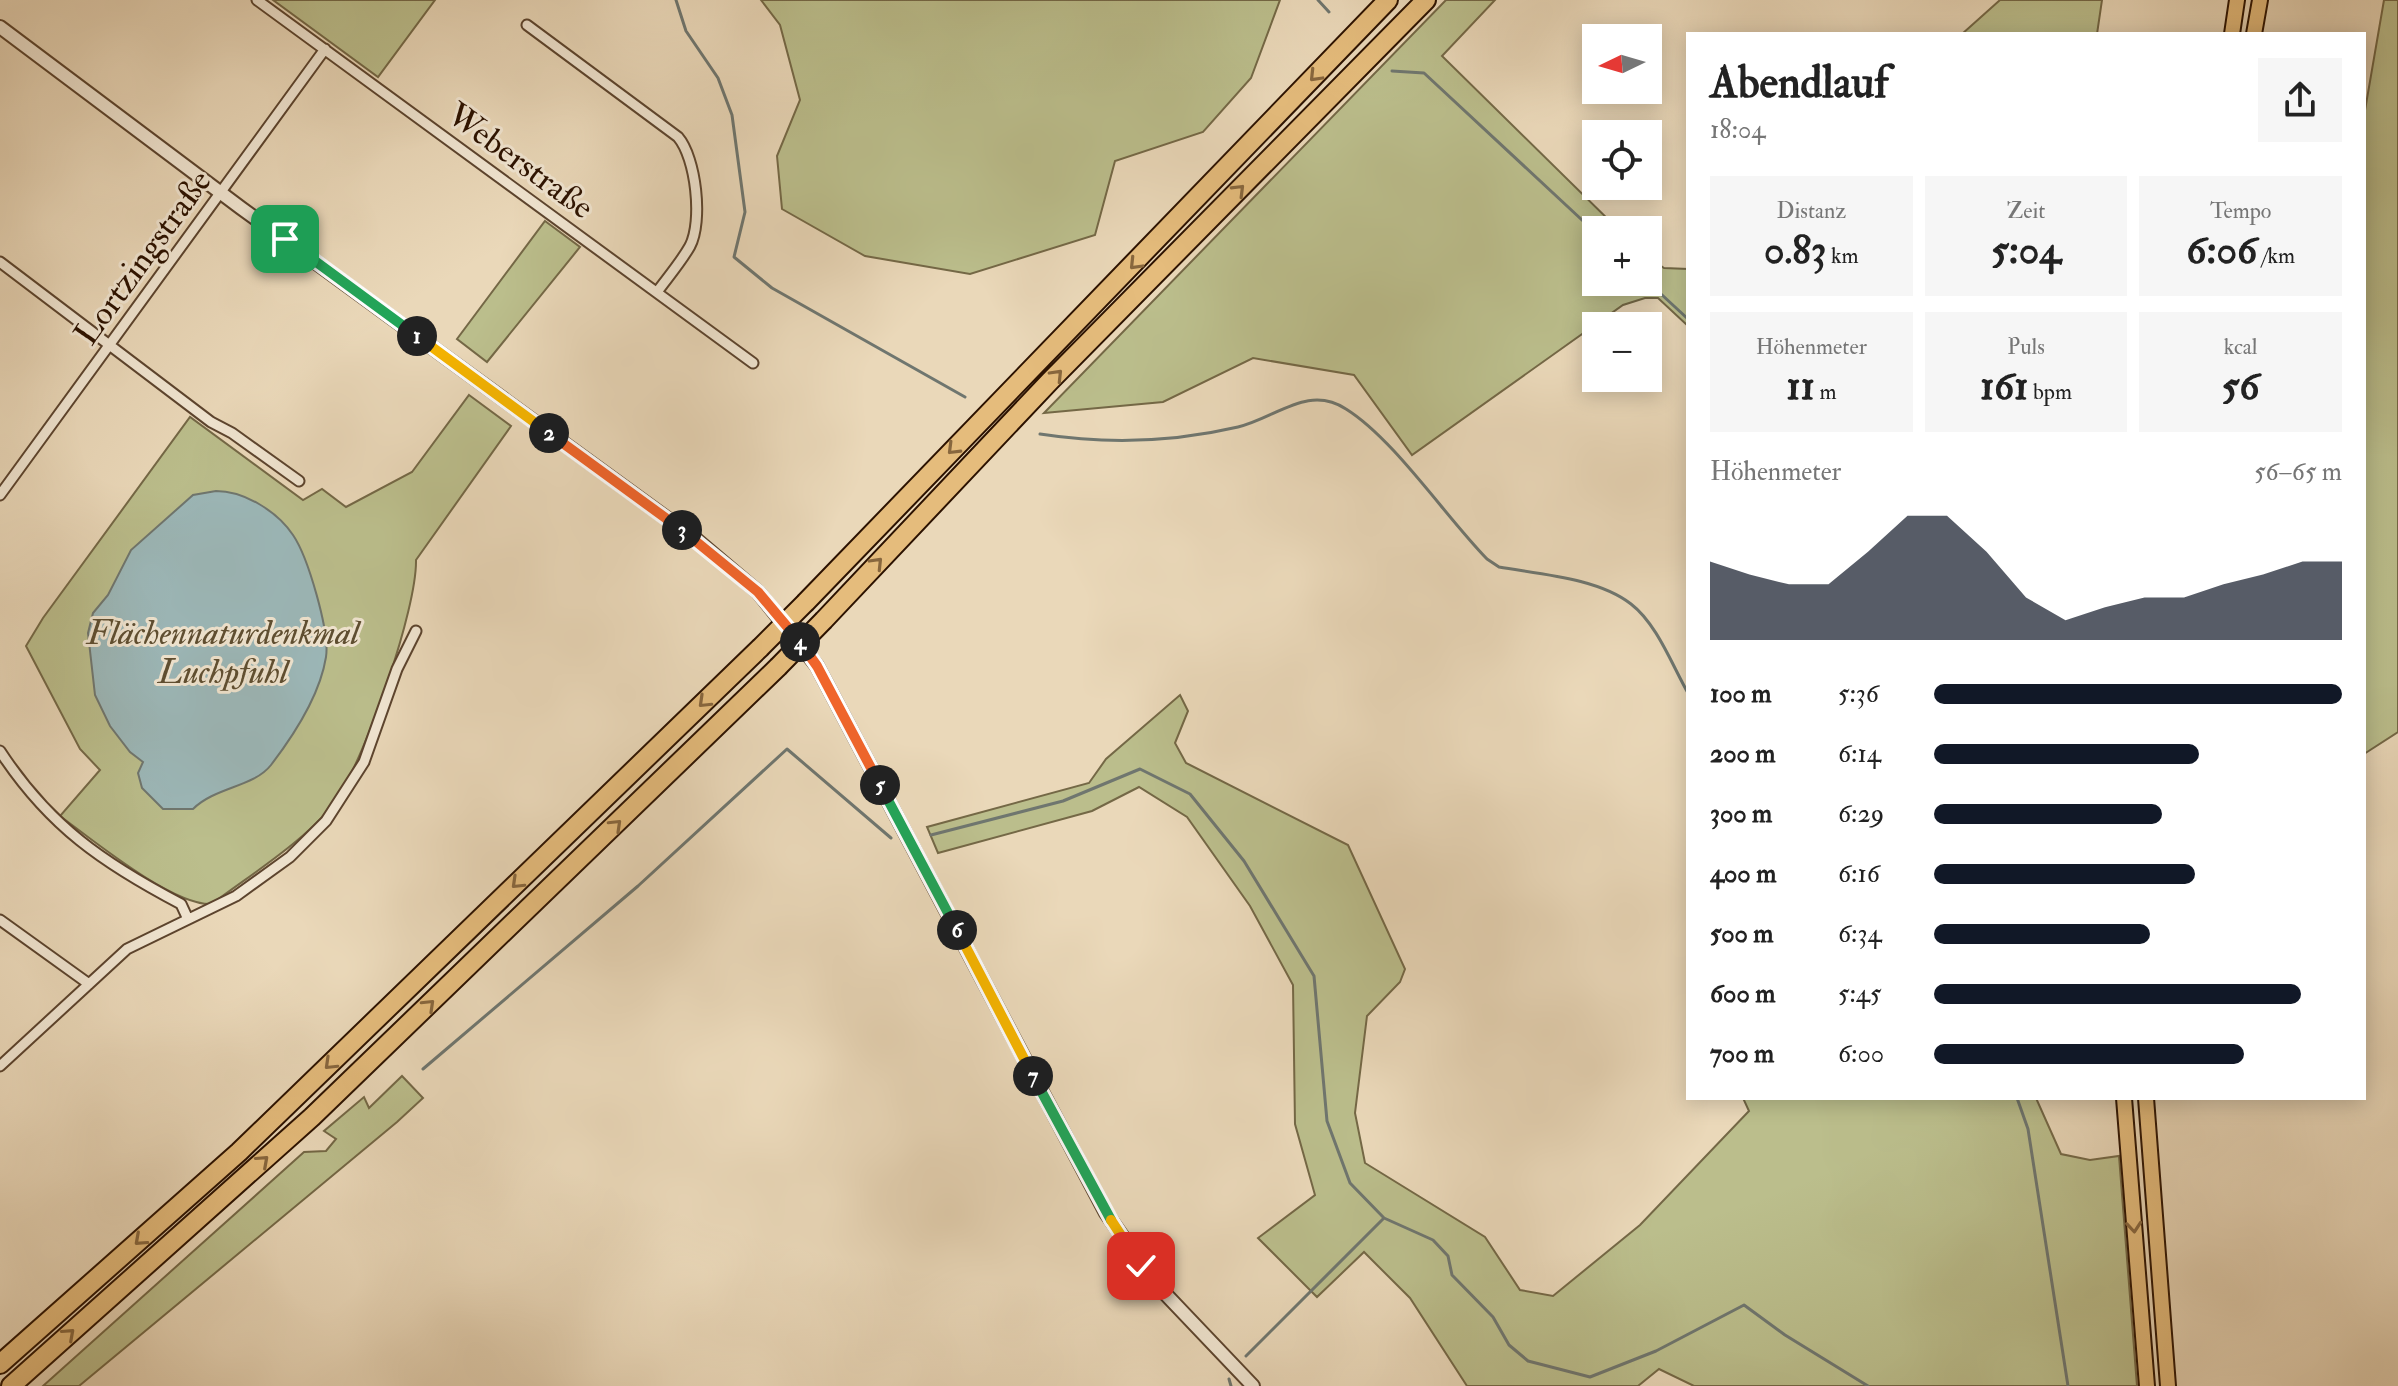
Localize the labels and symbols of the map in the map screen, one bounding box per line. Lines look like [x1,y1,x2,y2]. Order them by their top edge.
north arrow [1582,24,1662,104]
one-way arrow [1309,67,1324,81]
street label: Weberstraße [437,93,602,229]
street label: Lortzingstraße [65,162,221,354]
one-way arrow [1230,185,1244,199]
pin [251,205,319,273]
one-way arrow [1129,255,1144,269]
pin: 1 [397,316,437,356]
one-way arrow [1047,370,1062,384]
pin: 2 [529,413,569,453]
one-way arrow [948,440,962,455]
pin: 3 [662,510,702,550]
one-way arrow [868,558,882,573]
park label: Flächennaturdenkmal Luchpfuhl [85,612,362,694]
pin: 4 [780,622,820,662]
one-way arrow [699,693,713,707]
pin: 5 [860,765,900,805]
one-way arrow [607,820,621,834]
one-way arrow [512,874,526,888]
pin: 6 [937,910,977,950]
one-way arrow [420,999,434,1014]
one-way arrow [325,1054,339,1069]
pin: 7 [1013,1056,1053,1096]
one-way arrow [254,1156,269,1171]
one-way arrow [2125,1221,2142,1234]
one-way arrow [134,1231,149,1245]
pin [1107,1232,1175,1300]
one-way arrow [60,1329,75,1344]

